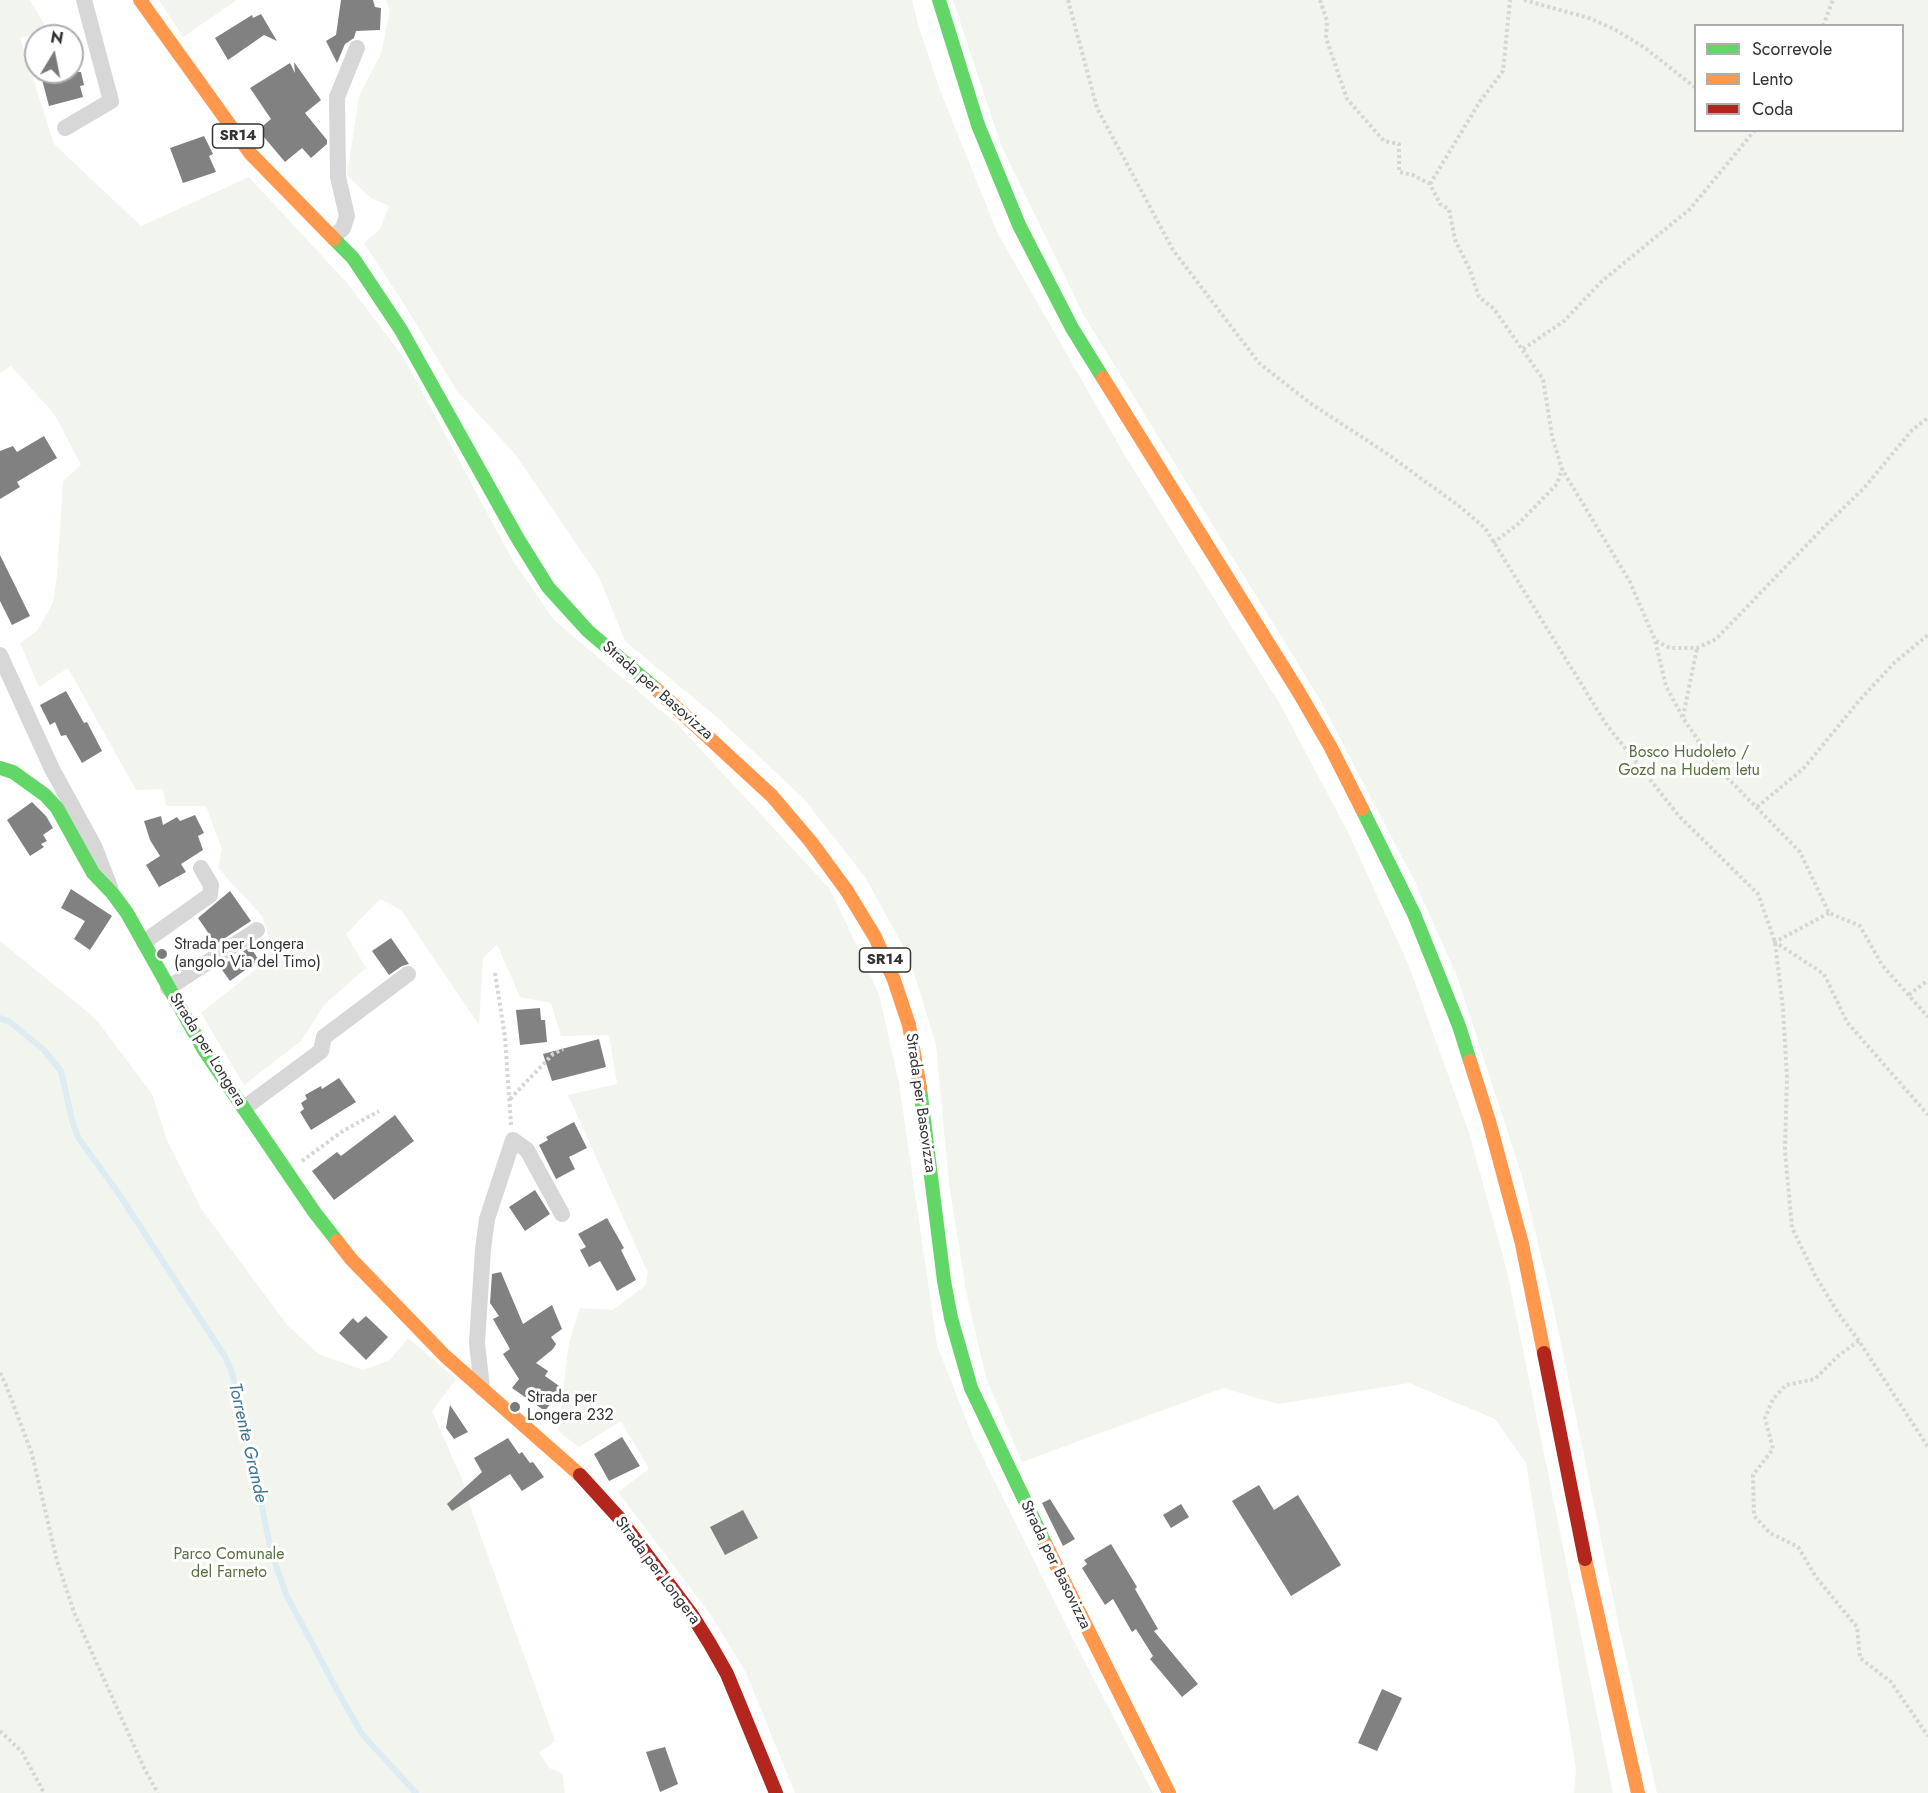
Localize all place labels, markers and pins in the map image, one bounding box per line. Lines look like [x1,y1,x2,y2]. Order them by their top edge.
place label: Strada per Longera (angolo Via del Timo) [174,935,321,973]
marker: Strada per Longera (angolo Via del Timo) [155,947,169,961]
place label: Strada per Longera 232 [527,1388,614,1426]
marker: Strada per Longera 232 [508,1400,522,1414]

